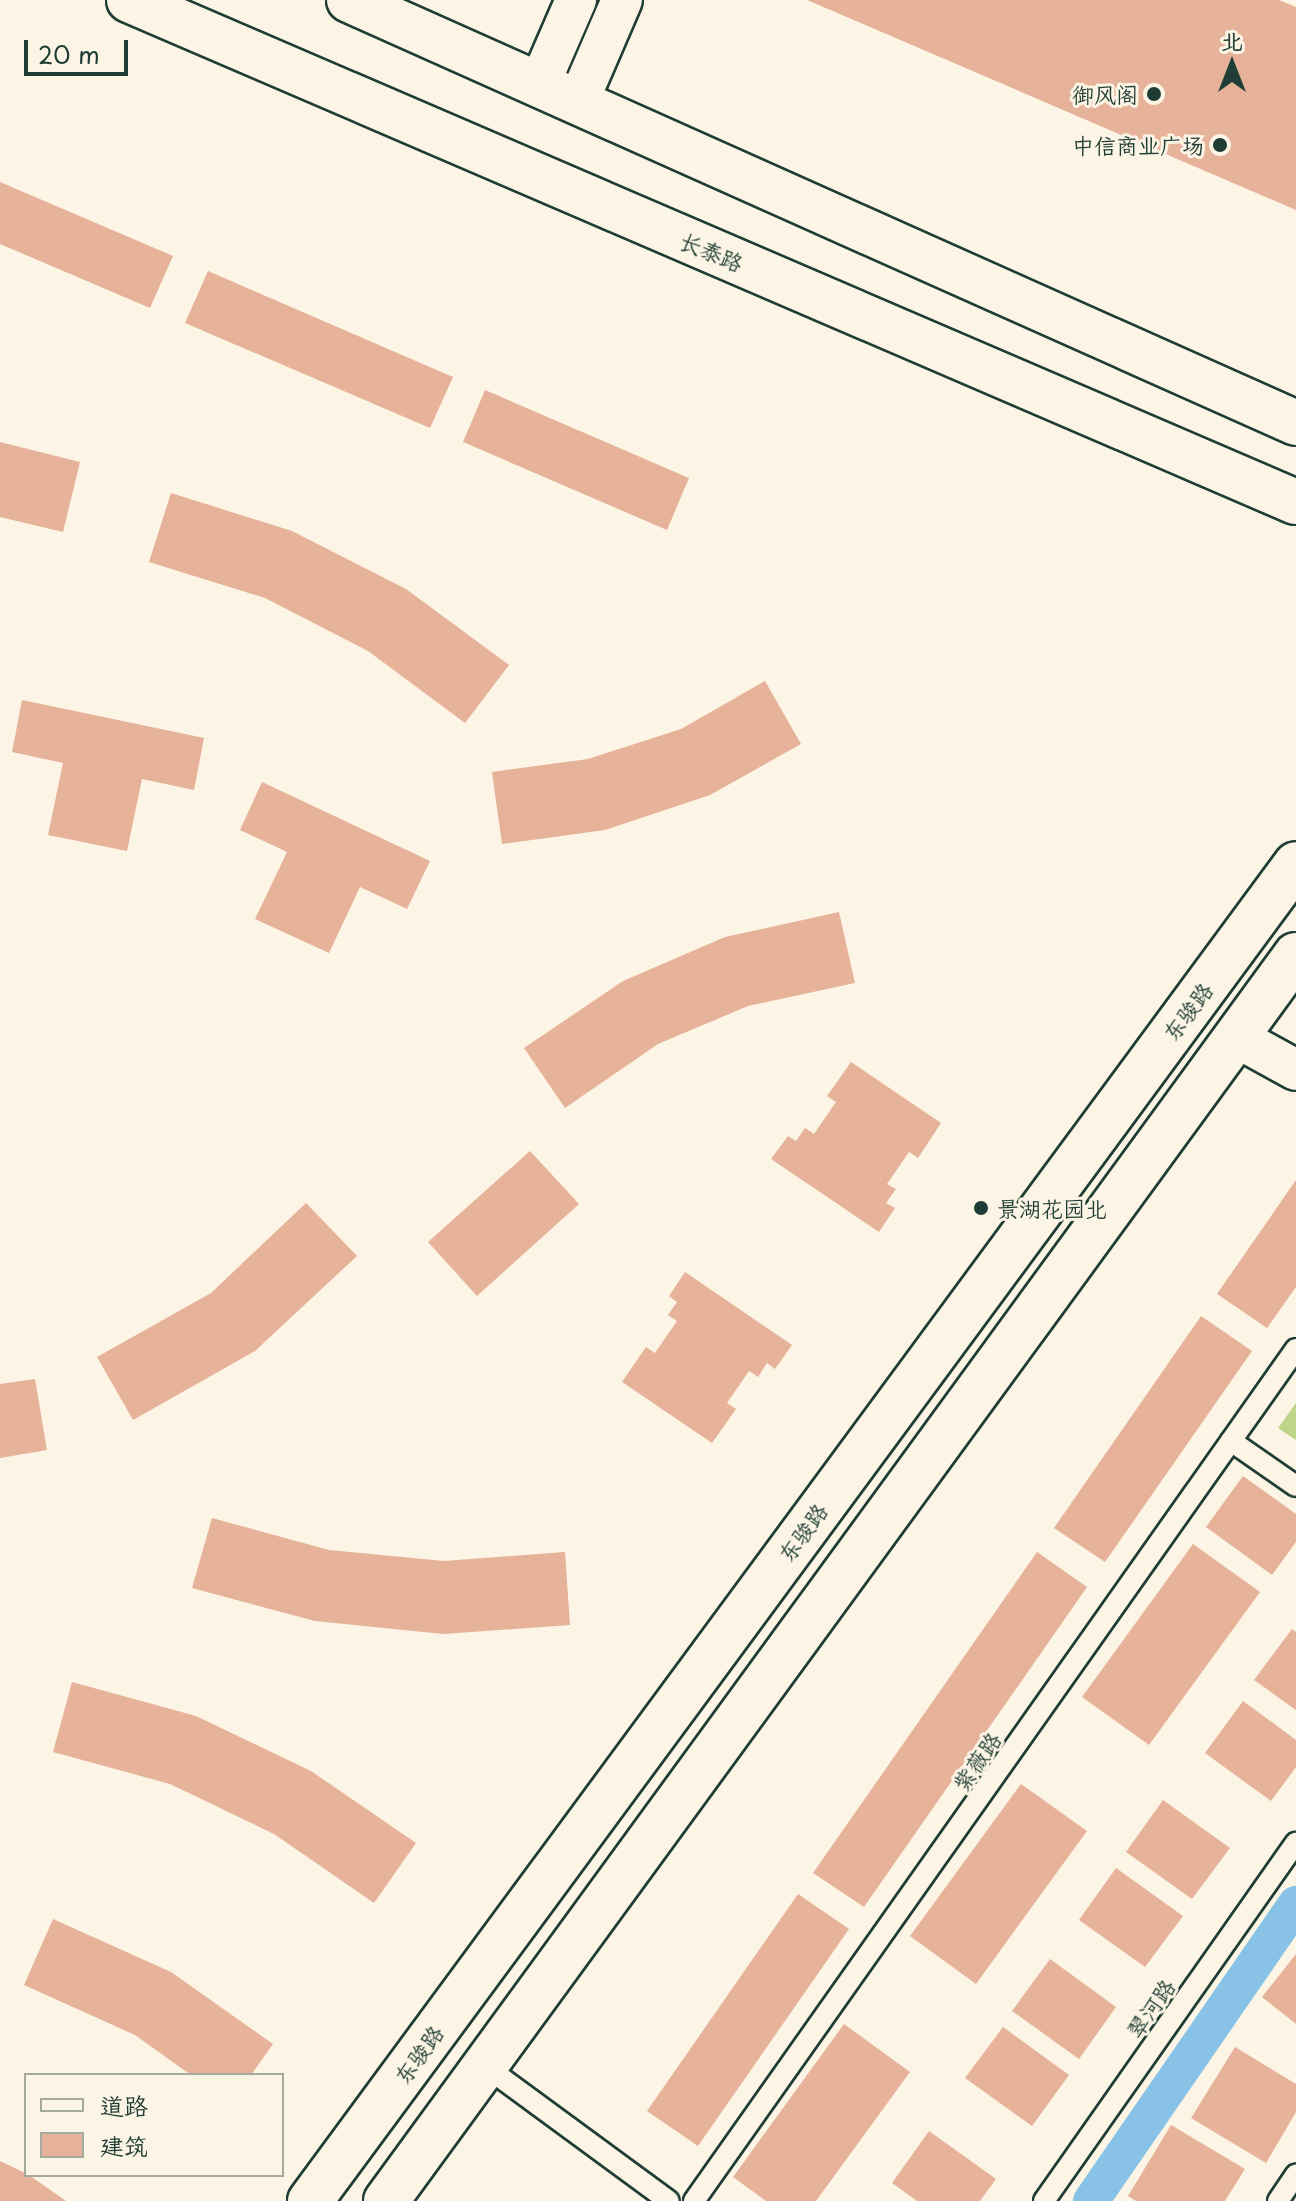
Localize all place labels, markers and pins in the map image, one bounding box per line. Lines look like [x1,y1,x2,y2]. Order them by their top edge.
place label: 御风阁 [1072,81,1138,107]
marker: 御风阁 [1145,85,1163,103]
place label: 中信商业广场 [1072,132,1204,158]
marker: 中信商业广场 [1211,136,1229,154]
place label: 景湖花园北 [997,1195,1107,1221]
marker: 景湖花园北 [972,1199,990,1217]

